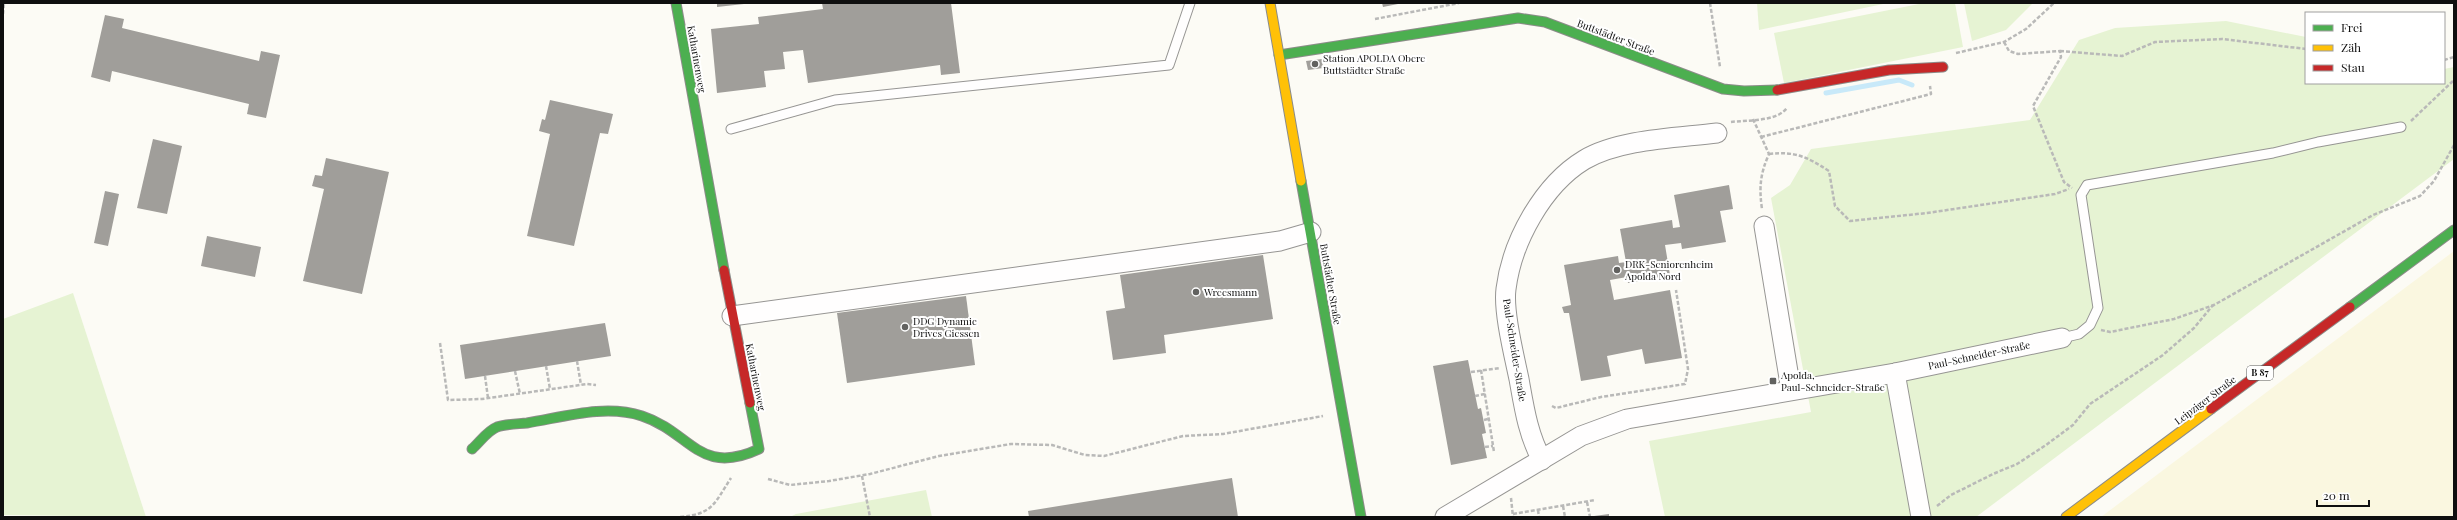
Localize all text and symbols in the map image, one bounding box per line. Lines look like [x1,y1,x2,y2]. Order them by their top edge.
legend [2305,12,2445,84]
street label: Buttstädter Straße [1575,16,1657,58]
text: Frei [2341,19,2363,35]
street label: Katharinenweg [684,24,710,94]
text: Zäh [2341,39,2361,55]
place label: Station APOLDA Obere Buttstädter Straße [1323,51,1425,77]
marker: Station APOLDA Obere Buttstädter Straße [1310,59,1320,69]
text: Stau [2341,59,2365,75]
street label: Buttstädter Straße [1317,242,1345,326]
place label: DRK-Seniorenheim Apolda Nord [1624,257,1713,283]
marker: DRK-Seniorenheim Apolda Nord [1612,265,1622,275]
place label: Wreesmann [1203,285,1257,299]
marker: Wreesmann [1191,287,1201,297]
street label: Paul-Schneider-Straße [1500,298,1530,402]
place label: DDG Dynamic Drives Giessen [913,314,979,340]
marker: DDG Dynamic Drives Giessen [900,322,910,332]
street label: Paul-Schneider-Straße [1927,337,2031,373]
street label: Katharinenweg [743,342,770,413]
road number: B 87 [2247,366,2273,380]
place label: Apolda, Paul-Schneider-Straße [1780,368,1885,394]
street label: Leipziger Straße [2171,372,2239,428]
marker: Apolda, Paul-Schneider-Straße [1768,376,1778,386]
scale bar [2317,482,2369,508]
text: 20 m [2323,487,2350,503]

